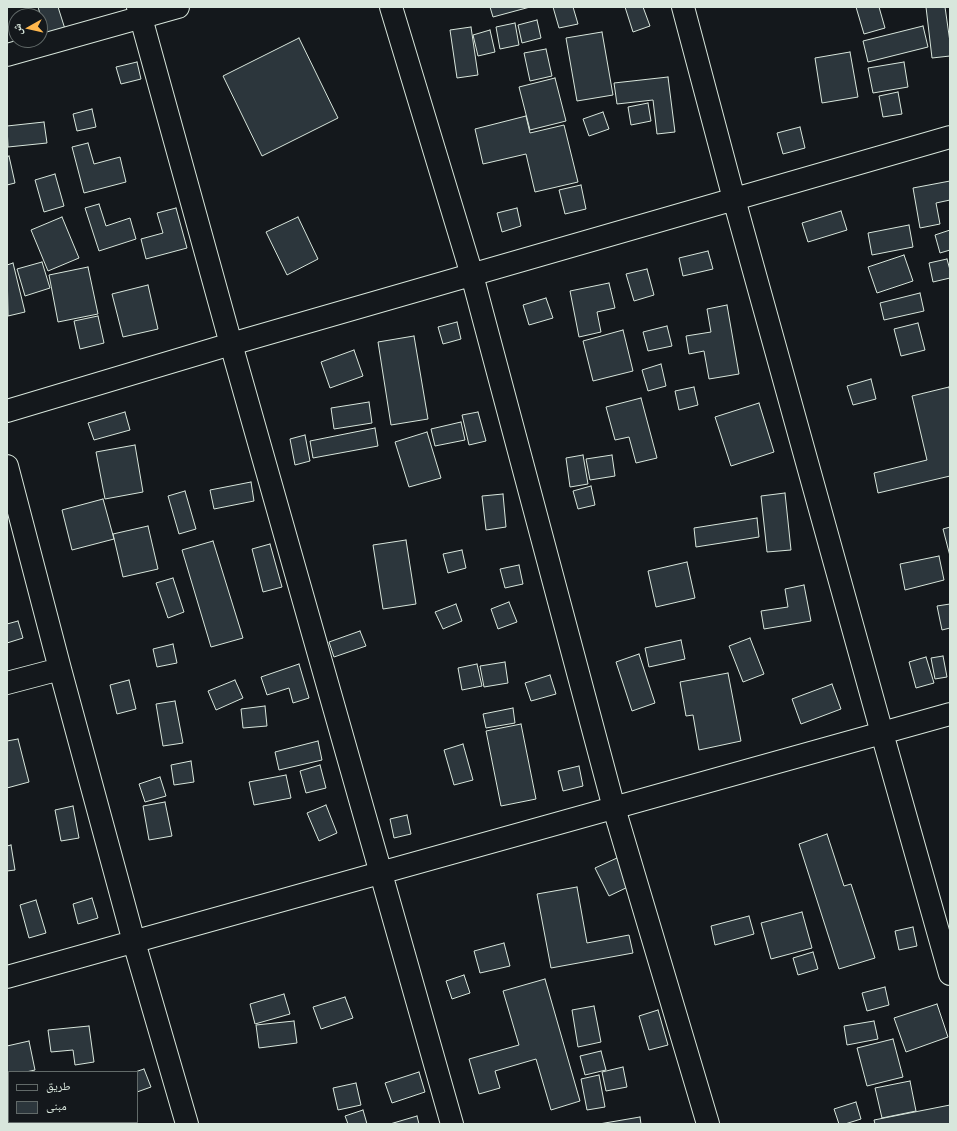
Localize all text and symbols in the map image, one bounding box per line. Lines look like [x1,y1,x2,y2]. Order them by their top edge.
north arrow [8,8,48,48]
text: ش [9,23,25,36]
legend [8,1071,138,1123]
text: طريق [46,1078,71,1093]
text: مبنى [46,1098,67,1113]

